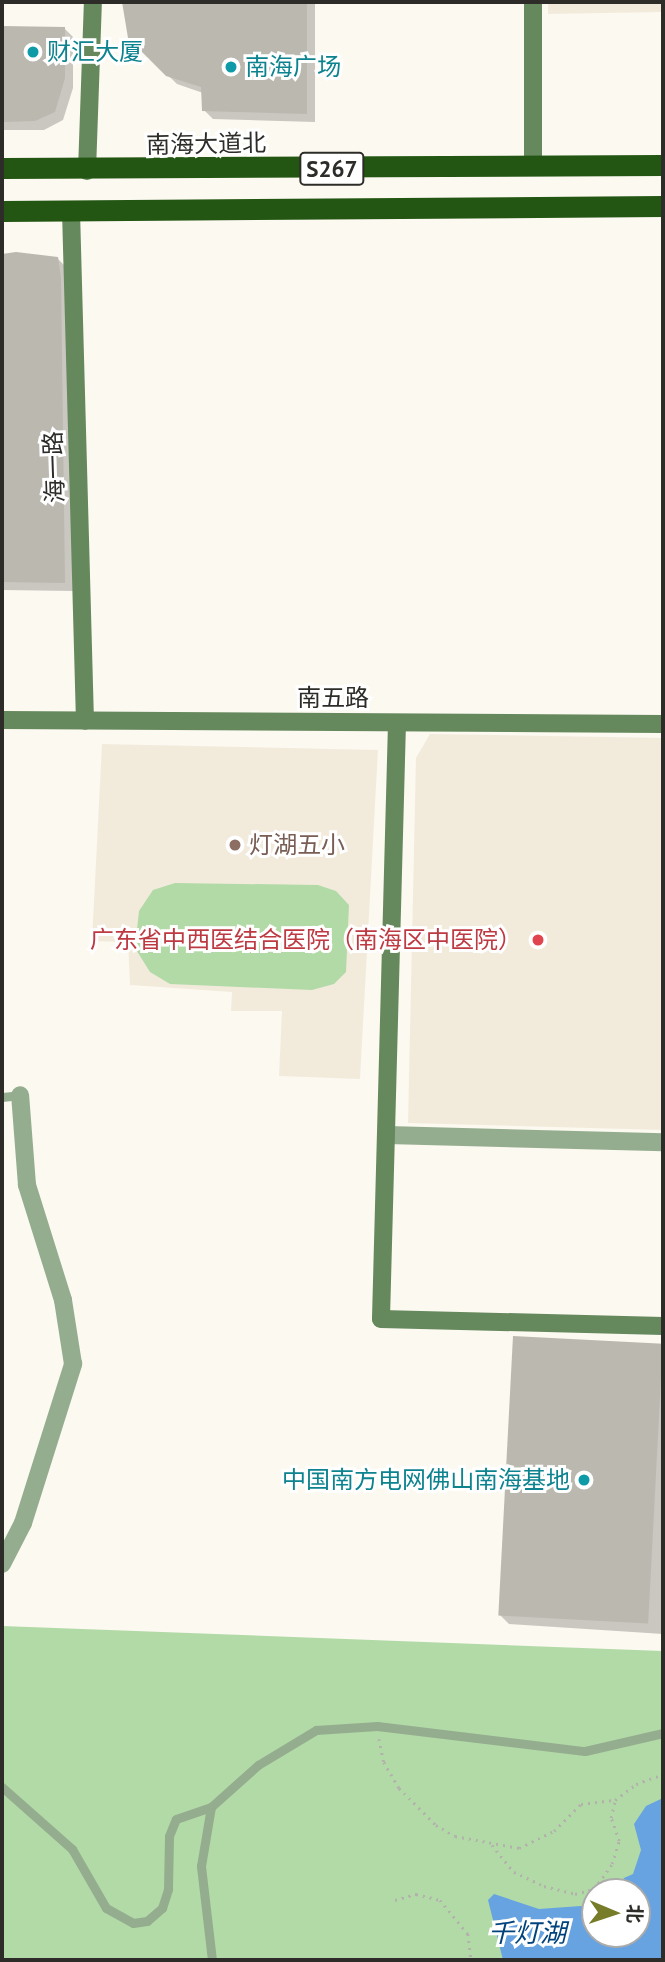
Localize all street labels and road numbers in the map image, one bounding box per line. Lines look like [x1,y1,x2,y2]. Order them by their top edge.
street label: 南海大道北 [146,129,266,159]
road number: S267 [299,150,365,188]
street label: 海一路 [38,431,70,503]
street label: 南五路 [297,684,369,712]

